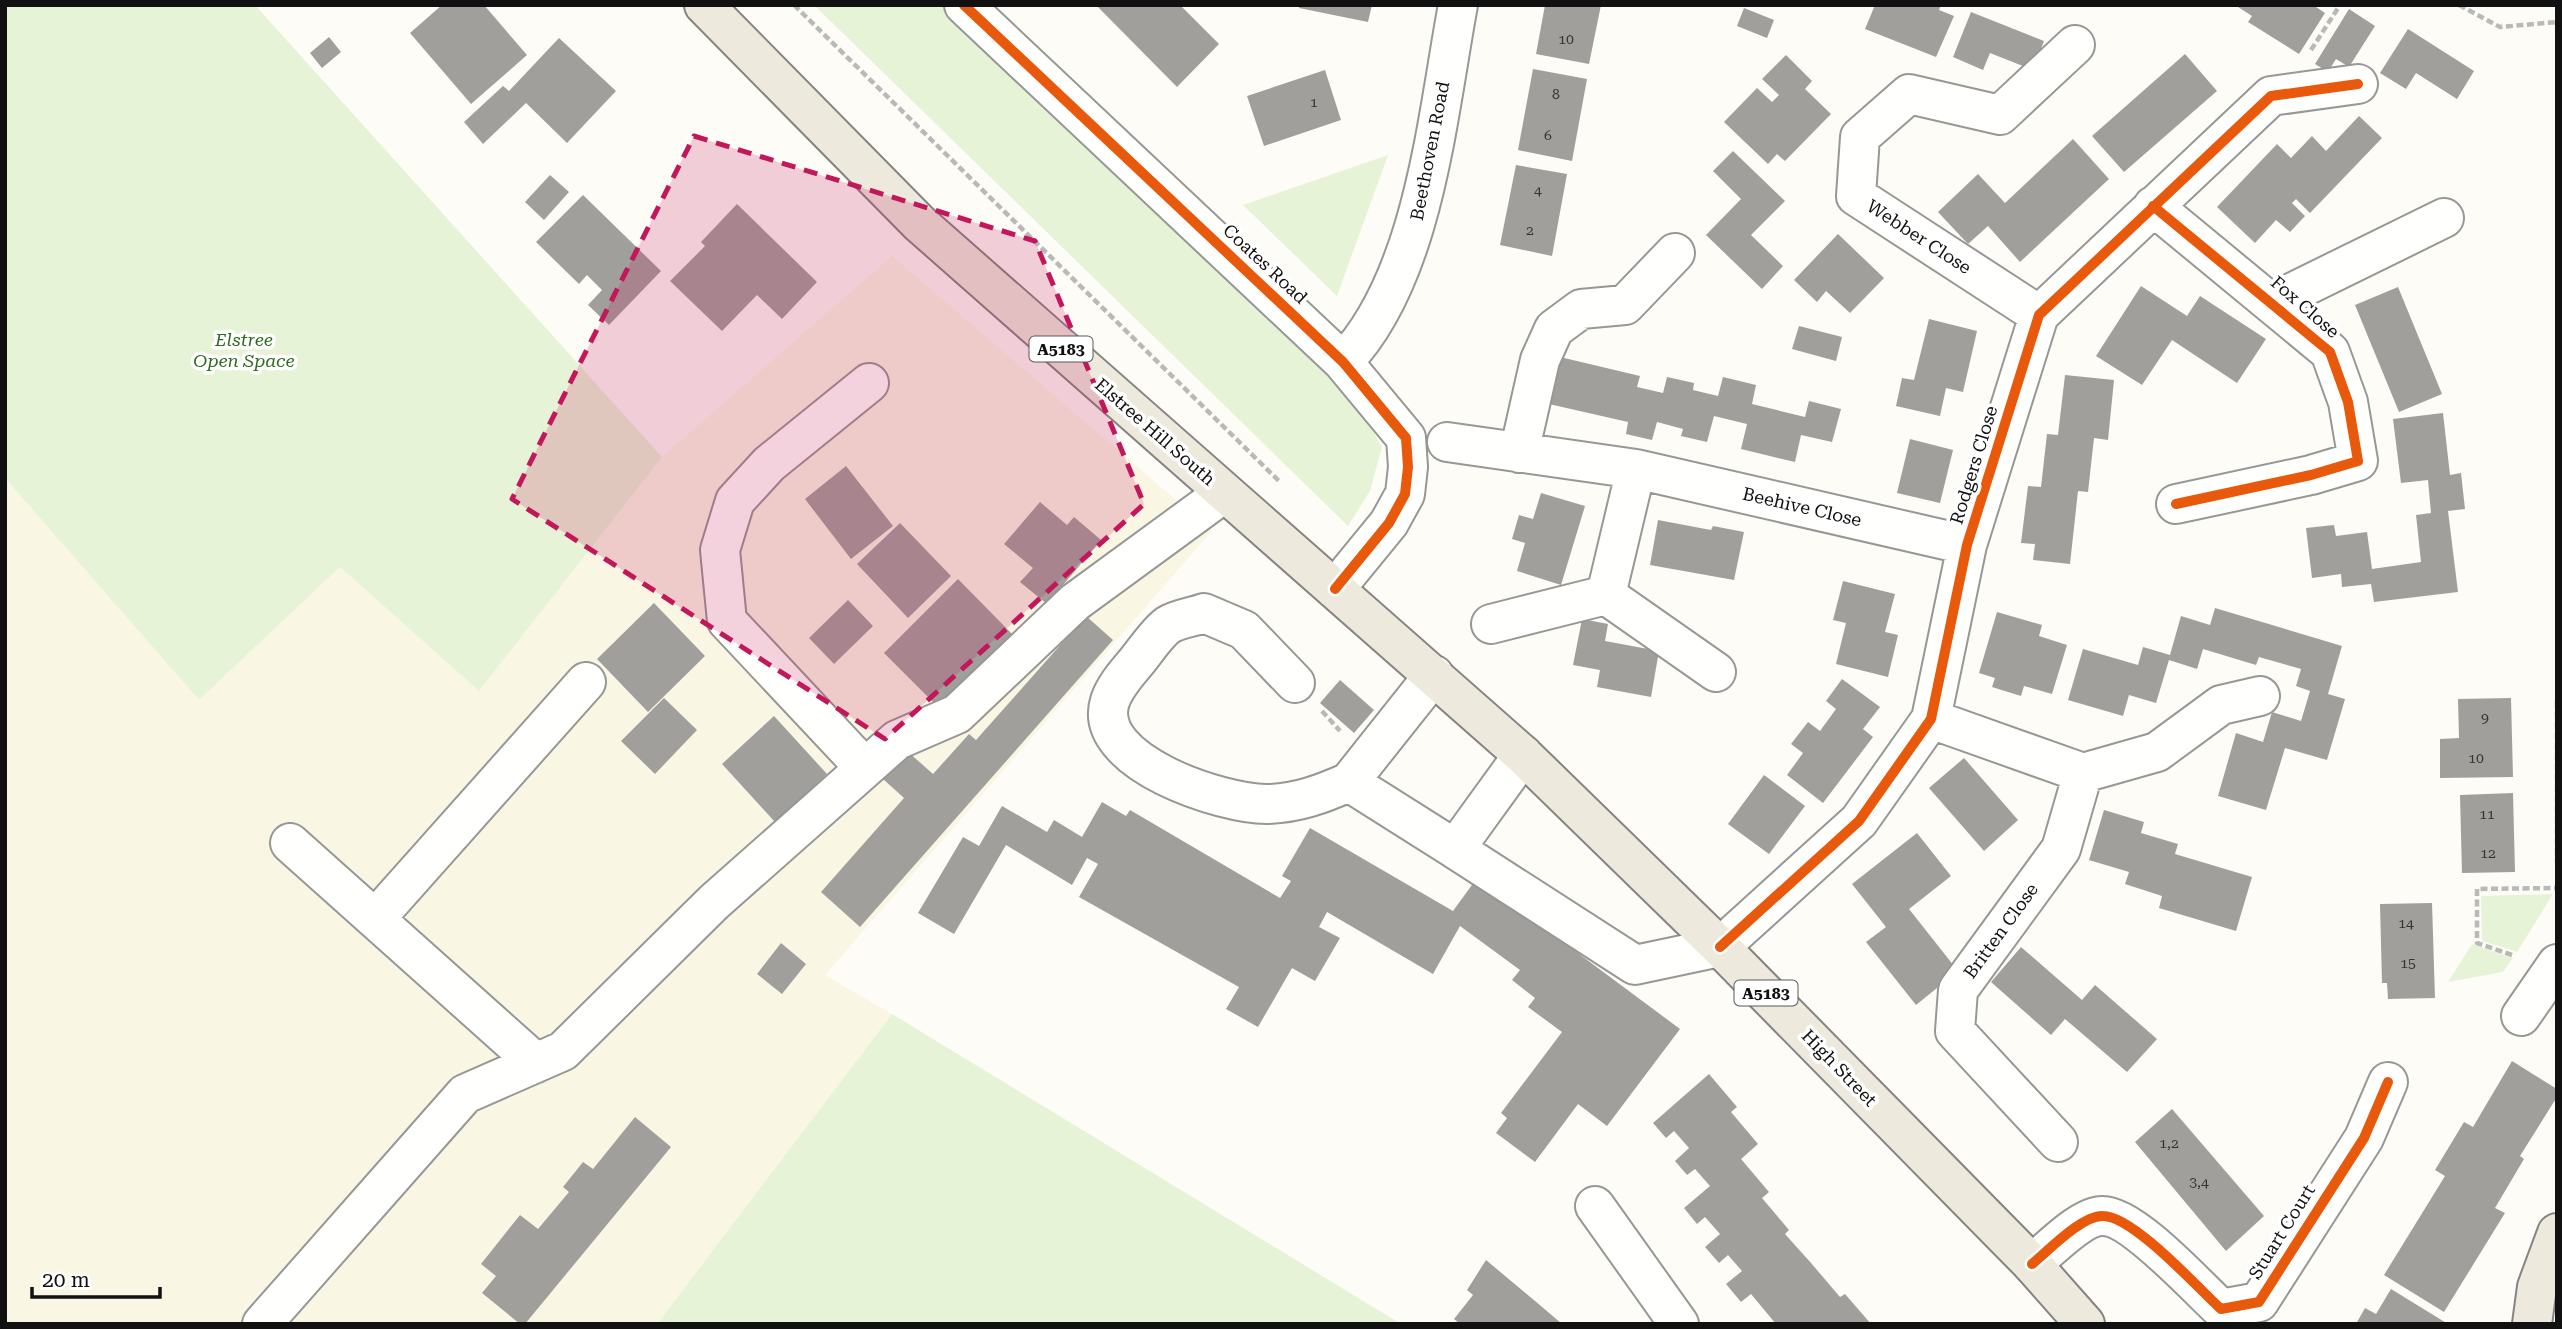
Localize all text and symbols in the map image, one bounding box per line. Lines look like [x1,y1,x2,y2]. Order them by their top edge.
house number: 10 [1558,31,1574,47]
street label: Beethoven Road [1406,79,1453,222]
house number: 8 [1552,86,1560,102]
house number: 1 [1310,94,1318,110]
house number: 6 [1544,127,1552,143]
house number: 4 [1534,182,1542,198]
street label: Webber Close [1863,195,1975,278]
street label: Coates Road [1219,219,1312,308]
house number: 2 [1526,222,1534,238]
street label: Fox Close [2267,271,2344,342]
park label: Elstree Open Space [193,329,295,371]
road number: A5183 [1030,336,1092,362]
street label: Elstree Hill South [1091,374,1220,490]
street label: Rodgers Close [1946,403,2002,527]
street label: Beehive Close [1741,483,1864,530]
house number: 9 [2481,710,2489,726]
house number: 10 [2468,750,2484,766]
house number: 11 [2479,806,2495,822]
house number: 12 [2480,845,2496,861]
street label: Britten Close [1959,879,2042,982]
house number: 14 [2398,915,2414,931]
house number: 15 [2400,955,2416,971]
road number: A5183 [1734,981,1798,1006]
street label: High Street [1798,1025,1881,1111]
house number: 1,2 [2159,1135,2179,1151]
house number: 3,4 [2189,1174,2209,1190]
street label: Stuart Court [2244,1180,2319,1283]
scale bar [32,1256,159,1300]
text: 20 m [42,1268,90,1292]

